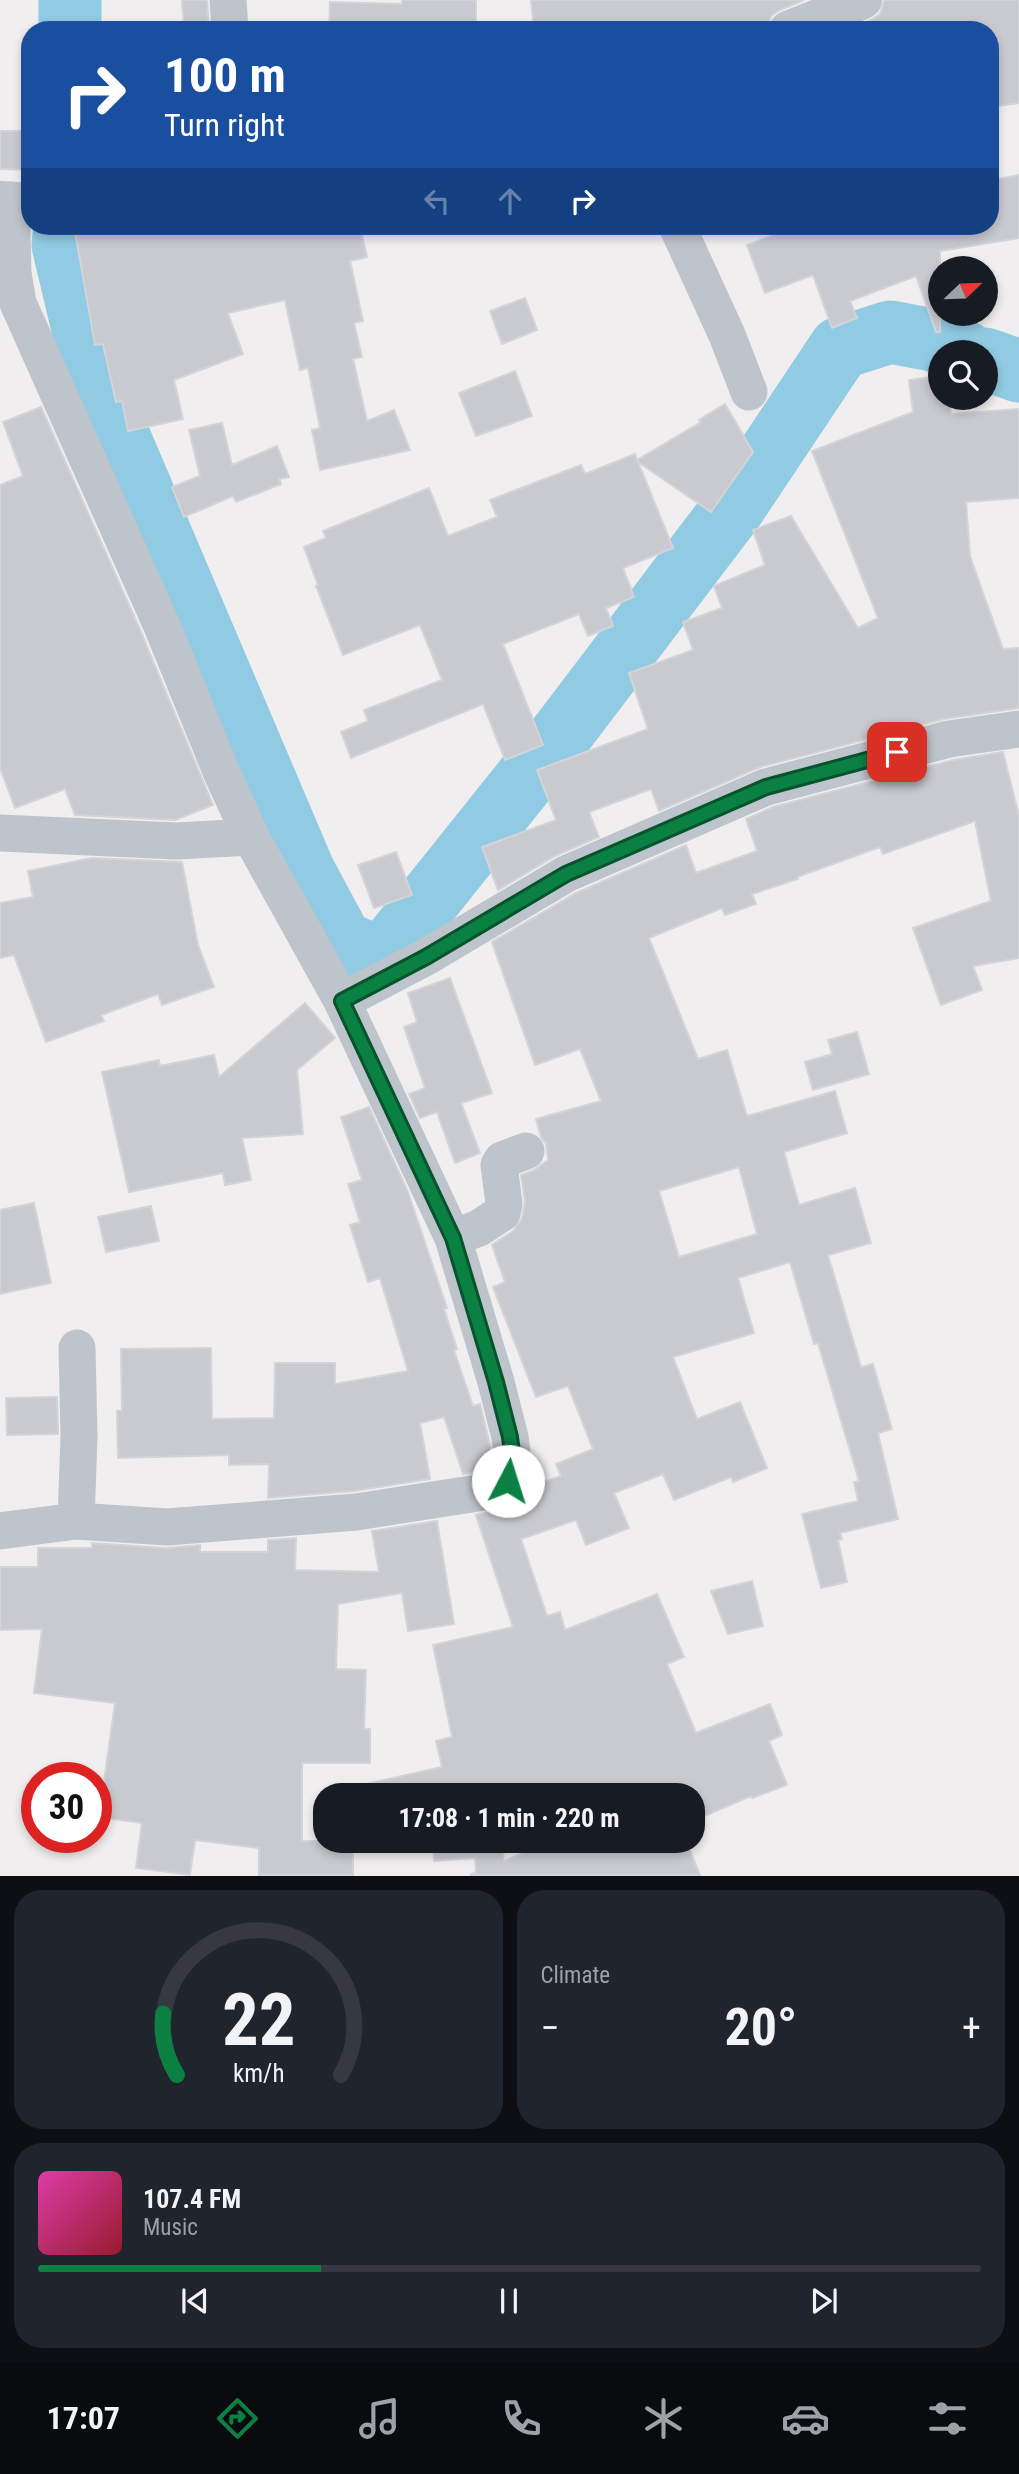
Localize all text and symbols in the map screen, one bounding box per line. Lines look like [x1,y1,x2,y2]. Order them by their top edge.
text: 100 m [164,47,286,104]
icon: right [49,49,140,140]
text: Turn right [164,106,285,144]
icon: left [418,182,456,220]
icon: ahead [491,182,529,220]
icon: right [564,182,602,220]
north arrow [928,256,998,326]
map controls [928,256,998,410]
button: search [928,340,998,410]
pin [867,722,927,782]
icon: arrive [878,733,916,771]
position arrow [471,1444,545,1518]
speed limit sign: 30 [21,1762,112,1853]
text: 17:08 · 1 min · 220 m [399,1803,619,1833]
text: Climate [541,1962,610,1989]
text: 22 [221,1978,295,2064]
text: 20° [724,1997,797,2058]
text: − [541,2006,560,2050]
text: + [962,2006,981,2050]
text: km/h [233,2059,284,2088]
text: 107.4 FM [143,2184,241,2214]
text: Music [143,2214,198,2241]
icon: previous [176,2282,214,2320]
icon: pause [490,2282,528,2320]
icon: next [805,2282,843,2320]
icon: directions [213,2394,262,2443]
icon: music [355,2394,404,2443]
icon: phone [497,2394,546,2443]
icon: climate [639,2394,688,2443]
icon: car [781,2394,830,2443]
icon: filters [923,2394,972,2443]
text: 17:07 [47,2399,120,2437]

